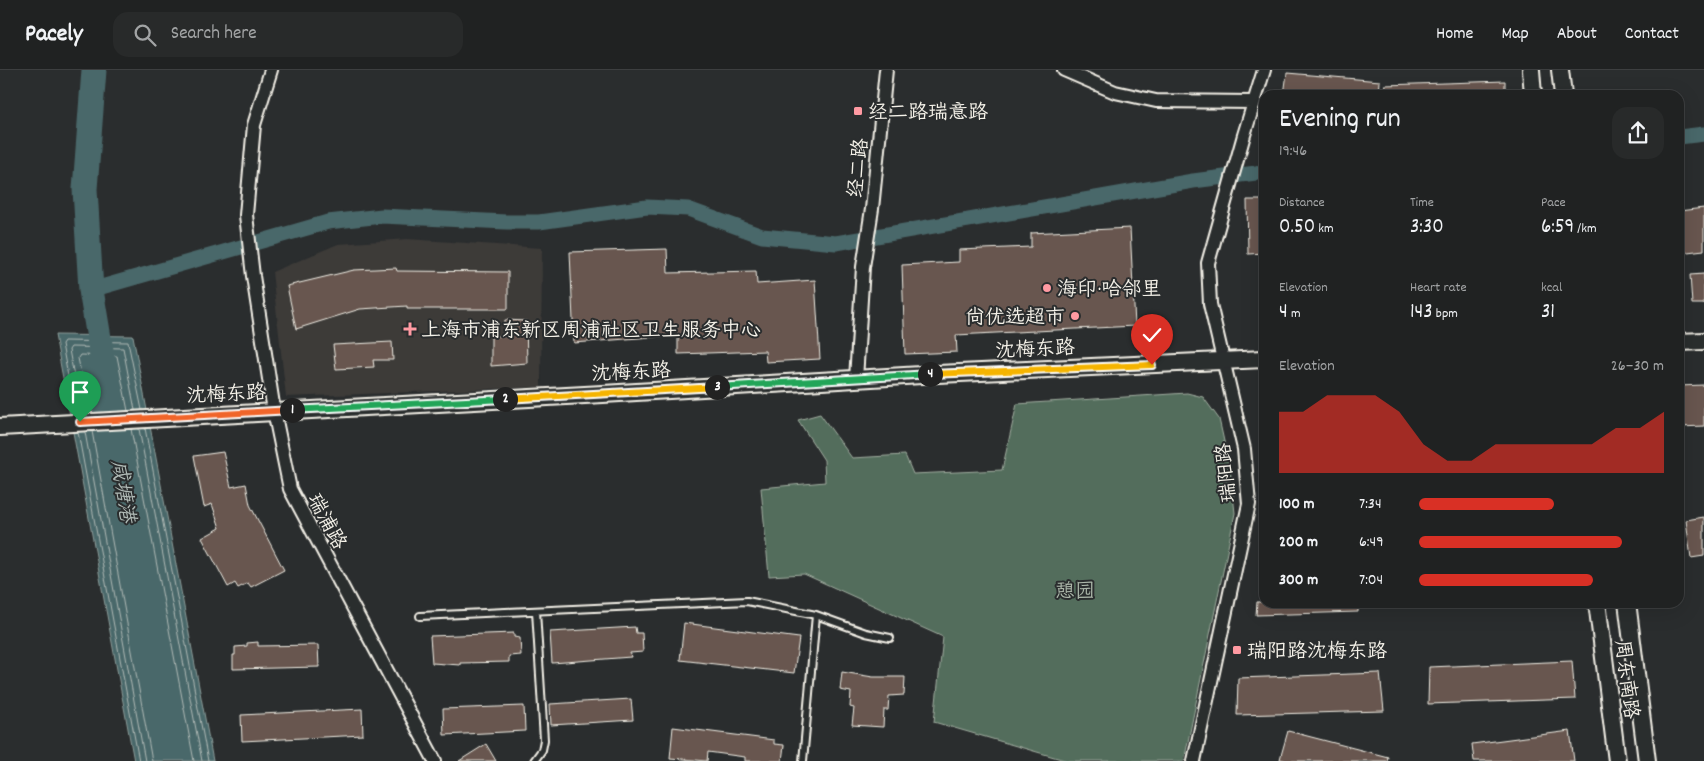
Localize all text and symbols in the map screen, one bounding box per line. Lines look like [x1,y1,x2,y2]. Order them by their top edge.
search box [113,12,463,57]
text: Pacely [25,18,83,52]
icon: search [131,21,159,49]
text: Search here [171,21,257,48]
text: Home [1436,22,1473,47]
text: Map [1501,22,1529,47]
text: About [1557,22,1597,47]
text: Contact [1625,22,1679,47]
place label: 经二路瑞意路 [868,100,989,128]
text: Evening run [1279,101,1401,141]
marker: 经二路瑞意路 [852,105,864,117]
button: share [1612,107,1664,159]
street label: 经二路 [843,136,877,200]
text: 19:46 [1279,140,1307,163]
text: Distance [1279,193,1325,213]
text: Time [1410,193,1434,213]
text: Pace [1541,193,1566,213]
text: 0.50 [1279,213,1315,243]
text: 3:30 [1410,213,1444,243]
text: 6:59 [1541,213,1574,243]
text: km [1315,219,1334,239]
text: /km [1574,219,1597,239]
place label: 海印·哈邻里 [1057,277,1162,305]
text: Elevation [1279,278,1328,298]
text: Heart rate [1410,278,1467,298]
text: kcal [1541,278,1562,298]
marker: 海印·哈邻里 [1041,282,1053,294]
text: 4 [1279,298,1288,328]
text: 143 [1410,298,1433,328]
text: 31 [1541,298,1555,328]
text: m [1288,304,1301,324]
text: bpm [1433,304,1458,324]
place label: 尚优选超市 [965,305,1065,333]
marker: 尚优选超市 [1069,310,1081,322]
pin [1131,314,1173,365]
place label: 上海市浦东新区周浦社区卫生服务中心 [421,318,761,346]
icon: check [1138,321,1166,349]
marker: 上海市浦东新区周浦社区卫生服务中心 [403,322,417,336]
street label: 沈梅东路 [994,335,1077,367]
text: Elevation [1279,355,1335,378]
text: 26–30 m [1611,355,1664,378]
street label: 沈梅东路 [590,358,673,390]
pin: 4 [918,362,942,386]
text: 4 [928,364,933,384]
pin [59,371,101,422]
pin: 3 [704,374,730,400]
text: 3 [714,377,721,397]
icon: arrive [66,378,94,406]
street label: 沈梅东路 [185,380,268,412]
pin: 2 [492,386,518,412]
text: 2 [502,389,509,409]
pin: 1 [280,398,304,422]
text: 1 [291,400,294,420]
street label: 瑞阳路 [1211,440,1245,504]
water label: 咸塘港 [101,458,141,527]
street label: 瑞浦路 [299,489,352,556]
text: 100 m [1279,493,1315,516]
text: 7:34 [1359,493,1382,516]
text: 200 m [1279,531,1318,554]
text: 6:49 [1359,531,1383,554]
text: 300 m [1279,569,1318,592]
text: 7:04 [1359,569,1383,592]
park label: 憩园 [1055,579,1095,607]
street label: 周东南路 [1606,638,1644,722]
place label: 瑞阳路沈梅东路 [1247,639,1388,667]
marker: 瑞阳路沈梅东路 [1231,644,1243,656]

